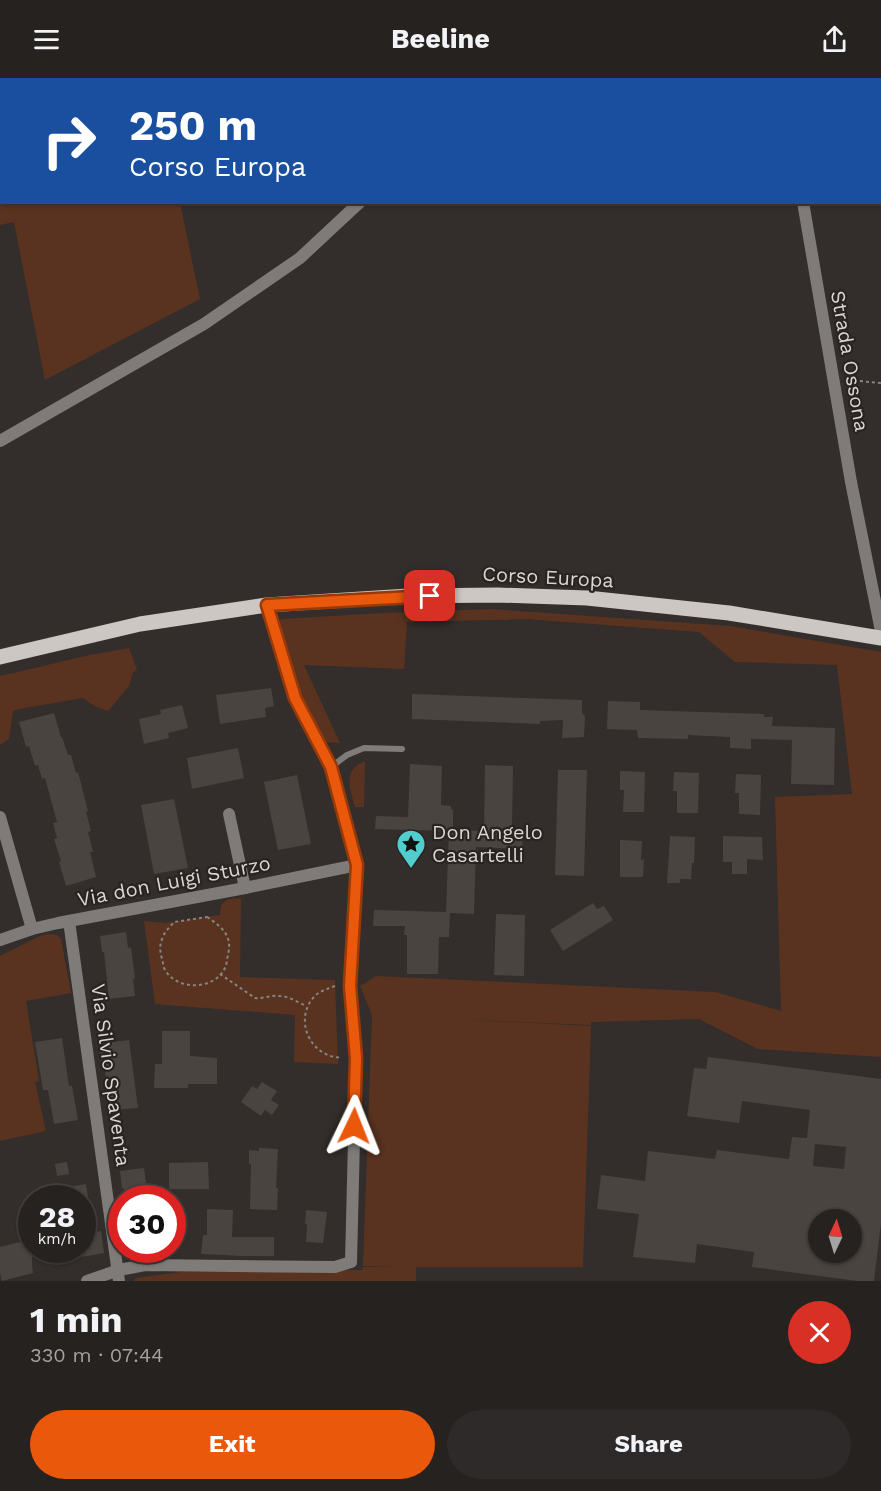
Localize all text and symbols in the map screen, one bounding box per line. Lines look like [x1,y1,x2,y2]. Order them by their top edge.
icon: menu [30,23,63,56]
text: Beeline [391,23,490,55]
icon: share [818,23,851,56]
text: 250 m [129,101,257,150]
icon: right [30,102,108,180]
text: Corso Europa [129,151,306,183]
street label: Strada Ossona [826,289,874,433]
street label: Corso Europa [482,562,614,592]
pin [404,570,455,621]
icon: arrive [413,579,446,612]
place label: Don Angelo Casartelli [432,820,543,867]
place icon: Don Angelo Casartelli [395,828,427,870]
street label: Via don Luigi Sturzo [75,851,273,911]
street label: Via Silvio Spaventa [86,982,136,1168]
position arrow [322,1094,386,1158]
speed limit sign: 30 [108,1185,186,1263]
text: 28 [39,1199,75,1234]
north arrow [808,1209,862,1263]
map controls [808,1209,862,1263]
text: km/h [38,1230,76,1248]
text: 1 min [30,1299,122,1341]
button: close [788,1301,851,1364]
text: 330 m · 07:44 [30,1343,163,1367]
button: Exit [30,1410,435,1479]
button: Share [447,1410,851,1479]

